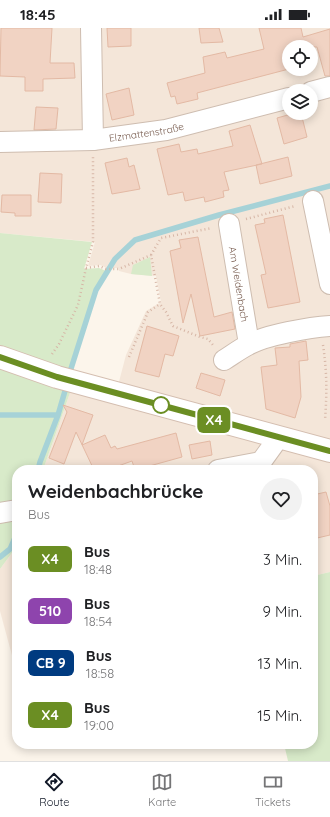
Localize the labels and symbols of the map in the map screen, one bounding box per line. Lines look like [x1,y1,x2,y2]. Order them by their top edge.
street label: Elzmattenstraße [108,119,186,144]
street label: Am Weidenbach [226,246,252,323]
unlabelled marker [152,396,170,414]
line badge: X4 [196,407,232,433]

